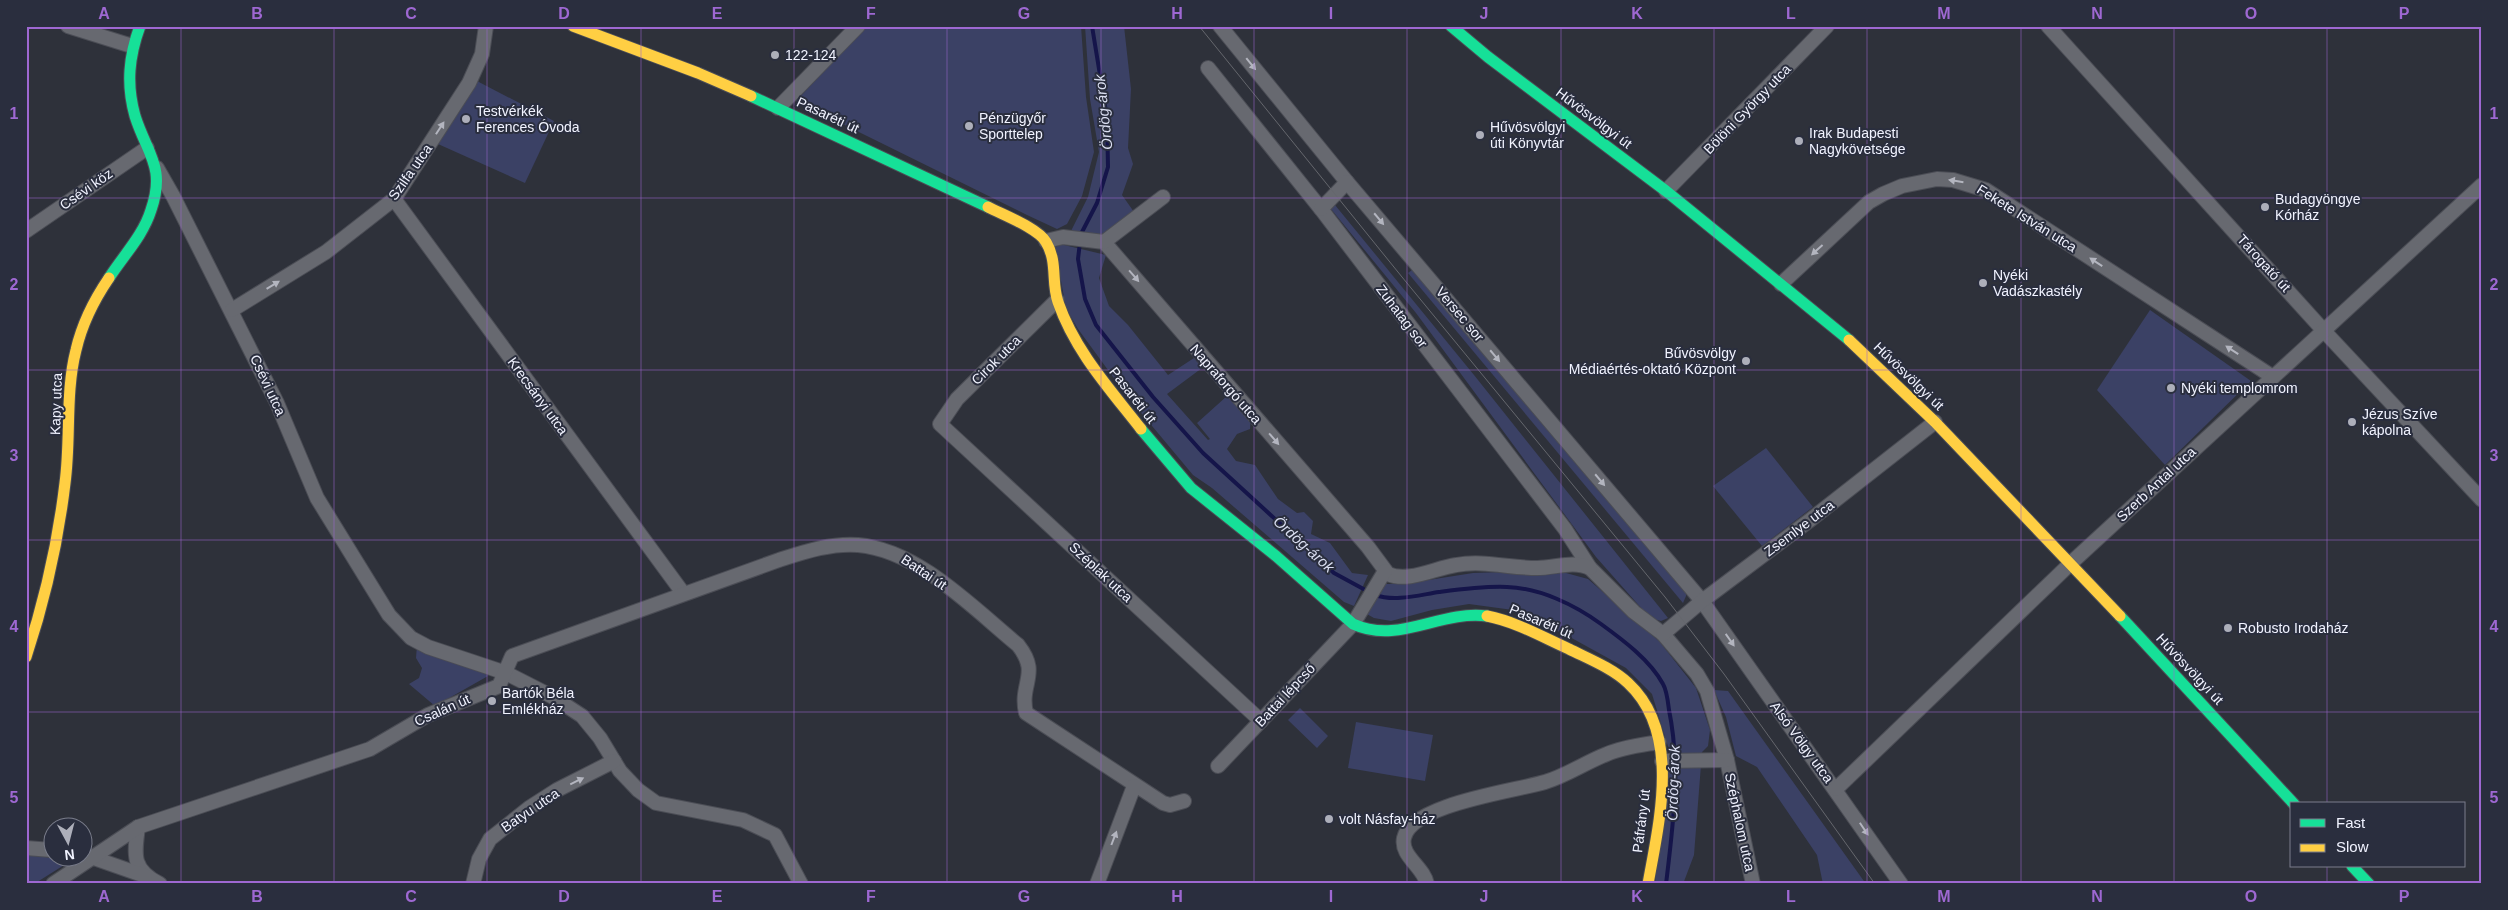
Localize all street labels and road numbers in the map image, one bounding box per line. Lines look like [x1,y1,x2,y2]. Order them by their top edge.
street label: Bölöni György utca [1700,61,1794,157]
street label: Hűvösvölgyi út [1553,84,1635,152]
street label: Pasaréti út [794,94,862,136]
street label: Szilfa utca [385,141,435,203]
street label: Csévi köz [57,165,115,213]
street label: Fekete István utca [1974,181,2080,255]
street label: Tárogató út [2234,231,2294,295]
street label: Zuhatag sor [1373,281,1431,351]
street label: Versec sor [1433,284,1488,345]
street label: Cirok utca [968,332,1024,388]
street label: Hűvösvölgyi út [1871,339,1947,413]
street label: Napraforgó utca [1187,341,1265,427]
street label: Csévi utca [247,352,289,418]
street label: Krecsányi utca [505,354,572,438]
street label: Pasaréti út [1106,364,1160,426]
street label: Kapy utca [47,372,65,435]
street label: Szerb Antal utca [2113,443,2199,525]
street label: Zsemlye utca [1761,496,1837,559]
street label: Széplak utca [1066,539,1136,605]
street label: Battai út [898,551,950,593]
street label: Pasaréti út [1507,601,1575,641]
street label: Hűvösvölgyi út [2153,630,2227,708]
street label: Battai lépcső [1252,660,1318,730]
street label: Csalán út [412,691,472,729]
street label: Alsó Völgy utca [1767,698,1837,786]
street label: Széphalom utca [1722,771,1758,873]
street label: Batyu utca [498,785,562,835]
street label: Páfrány út [1629,788,1653,854]

